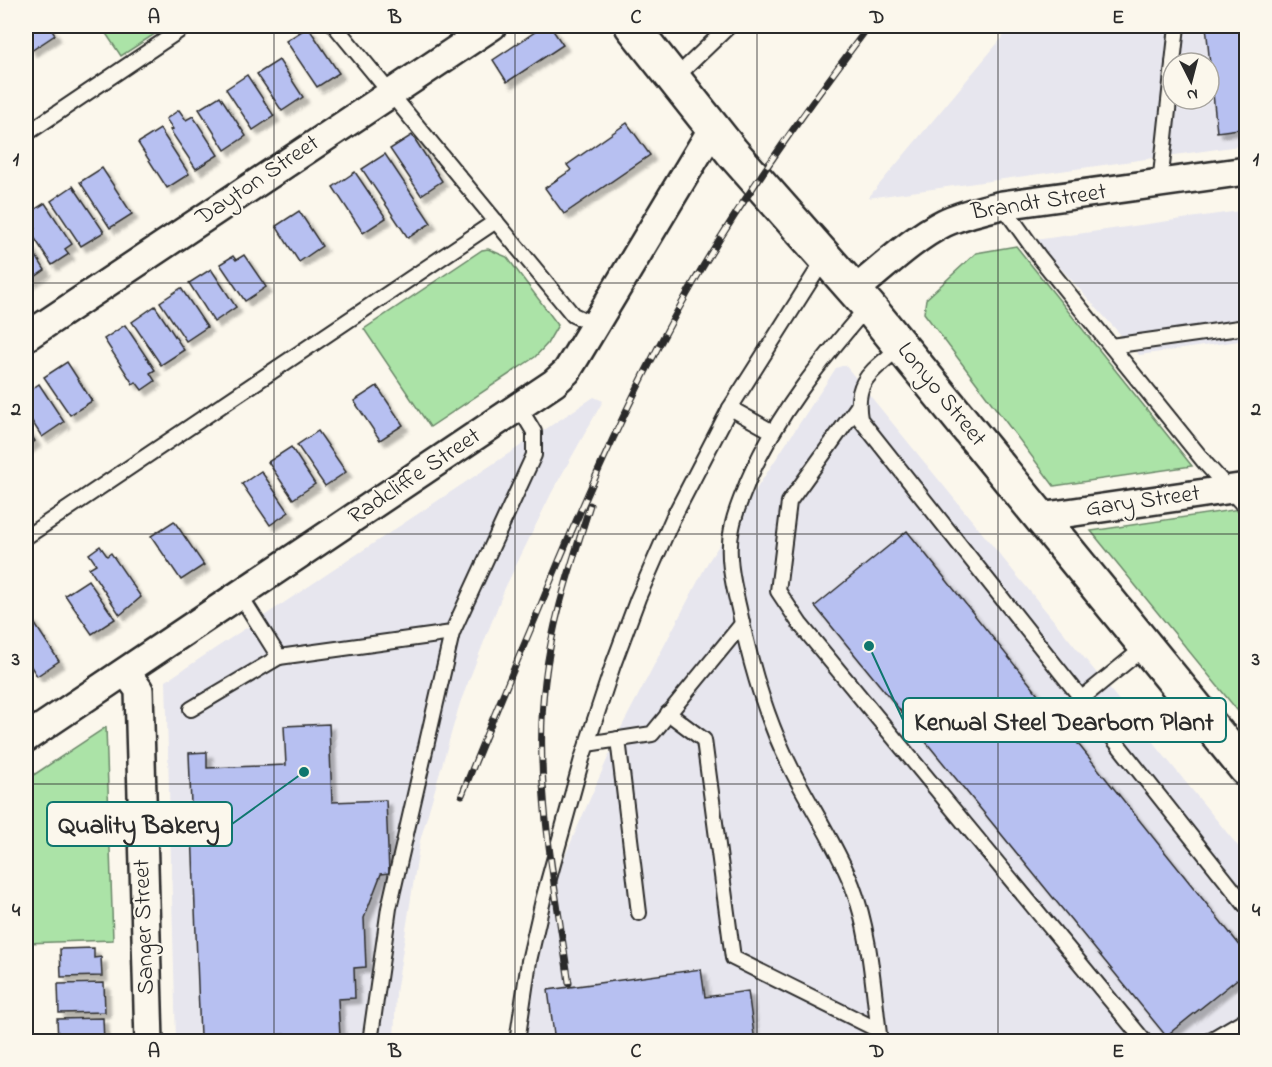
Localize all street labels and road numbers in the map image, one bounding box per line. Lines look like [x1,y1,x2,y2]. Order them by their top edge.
street label: Dayton Street [188,127,328,237]
street label: Brandt Street [968,175,1109,231]
street label: Lonyo Street [887,335,994,456]
street label: Radcliffe Street [342,420,488,534]
street label: Gary Street [1083,477,1203,528]
street label: Sanger Street [125,859,165,995]

